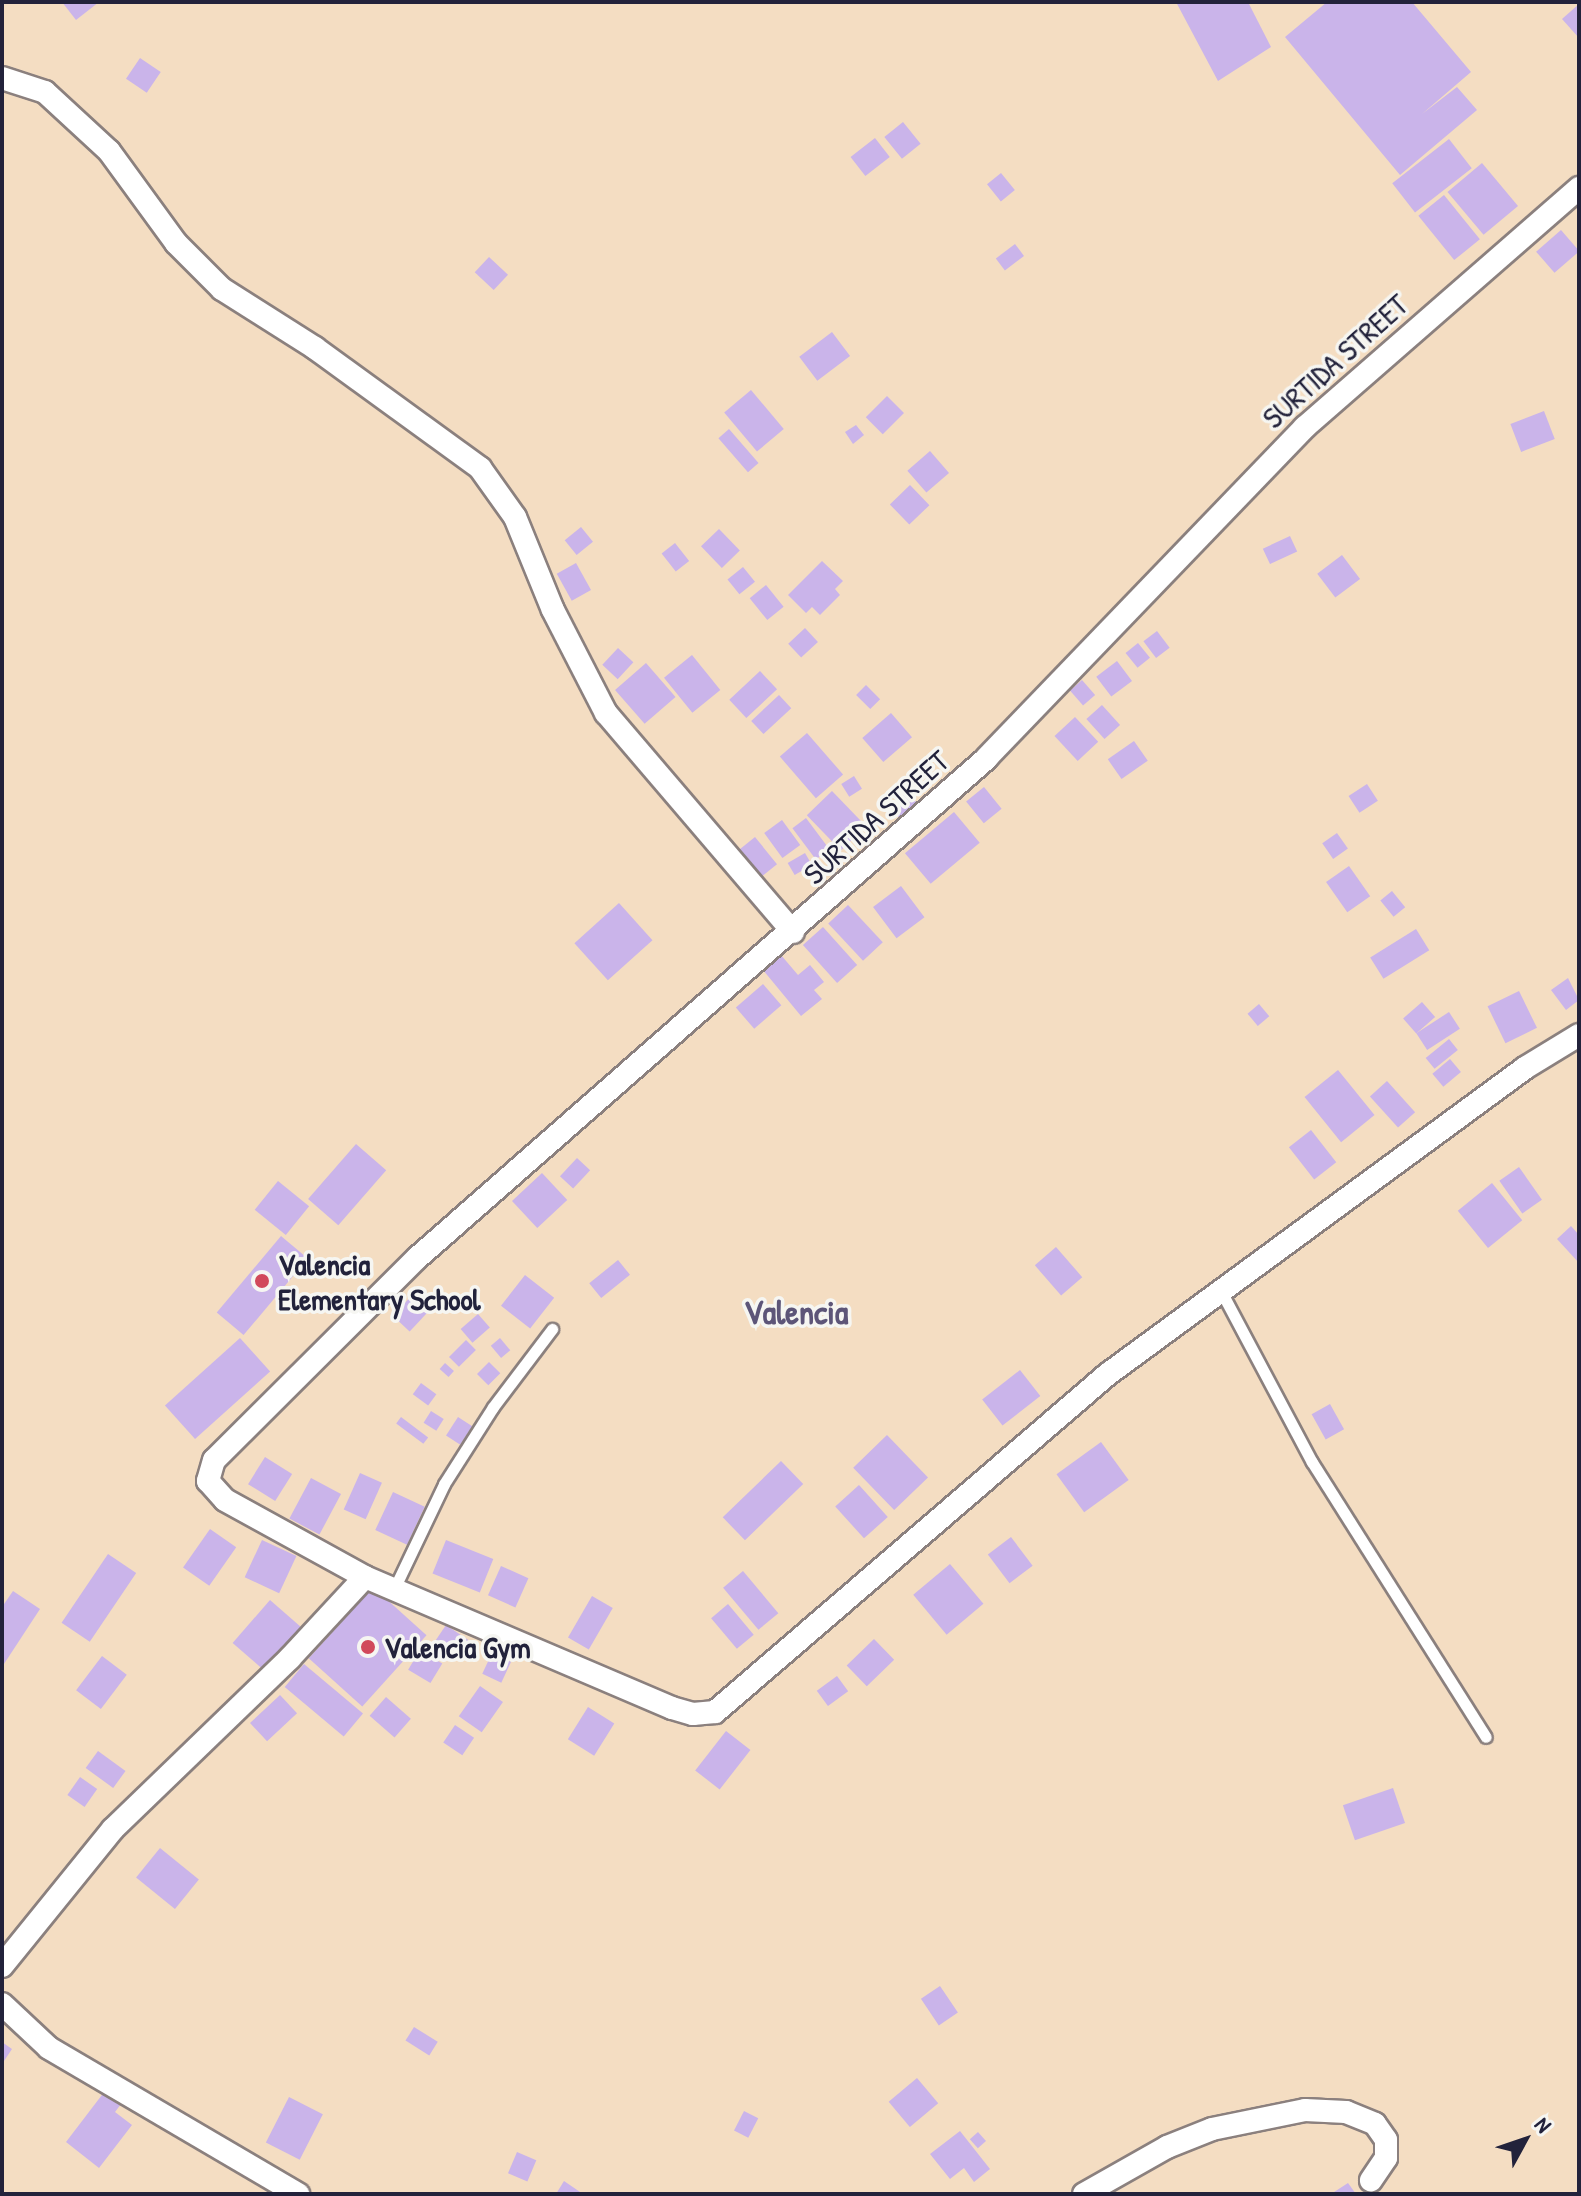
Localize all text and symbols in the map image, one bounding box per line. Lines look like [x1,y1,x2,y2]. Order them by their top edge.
street label: SURTIDA STREET [1255,286,1415,436]
street label: SURTIDA STREET [796,742,956,892]
place label: Valencia Elementary School [278,1246,480,1316]
marker: Valencia Elementary School [253,1272,271,1290]
district label: Valencia [744,1293,848,1333]
place label: Valencia Gym [384,1629,531,1665]
marker: Valencia Gym [359,1638,377,1656]
north arrow [1485,2100,1565,2180]
text: N [1528,2110,1559,2139]

